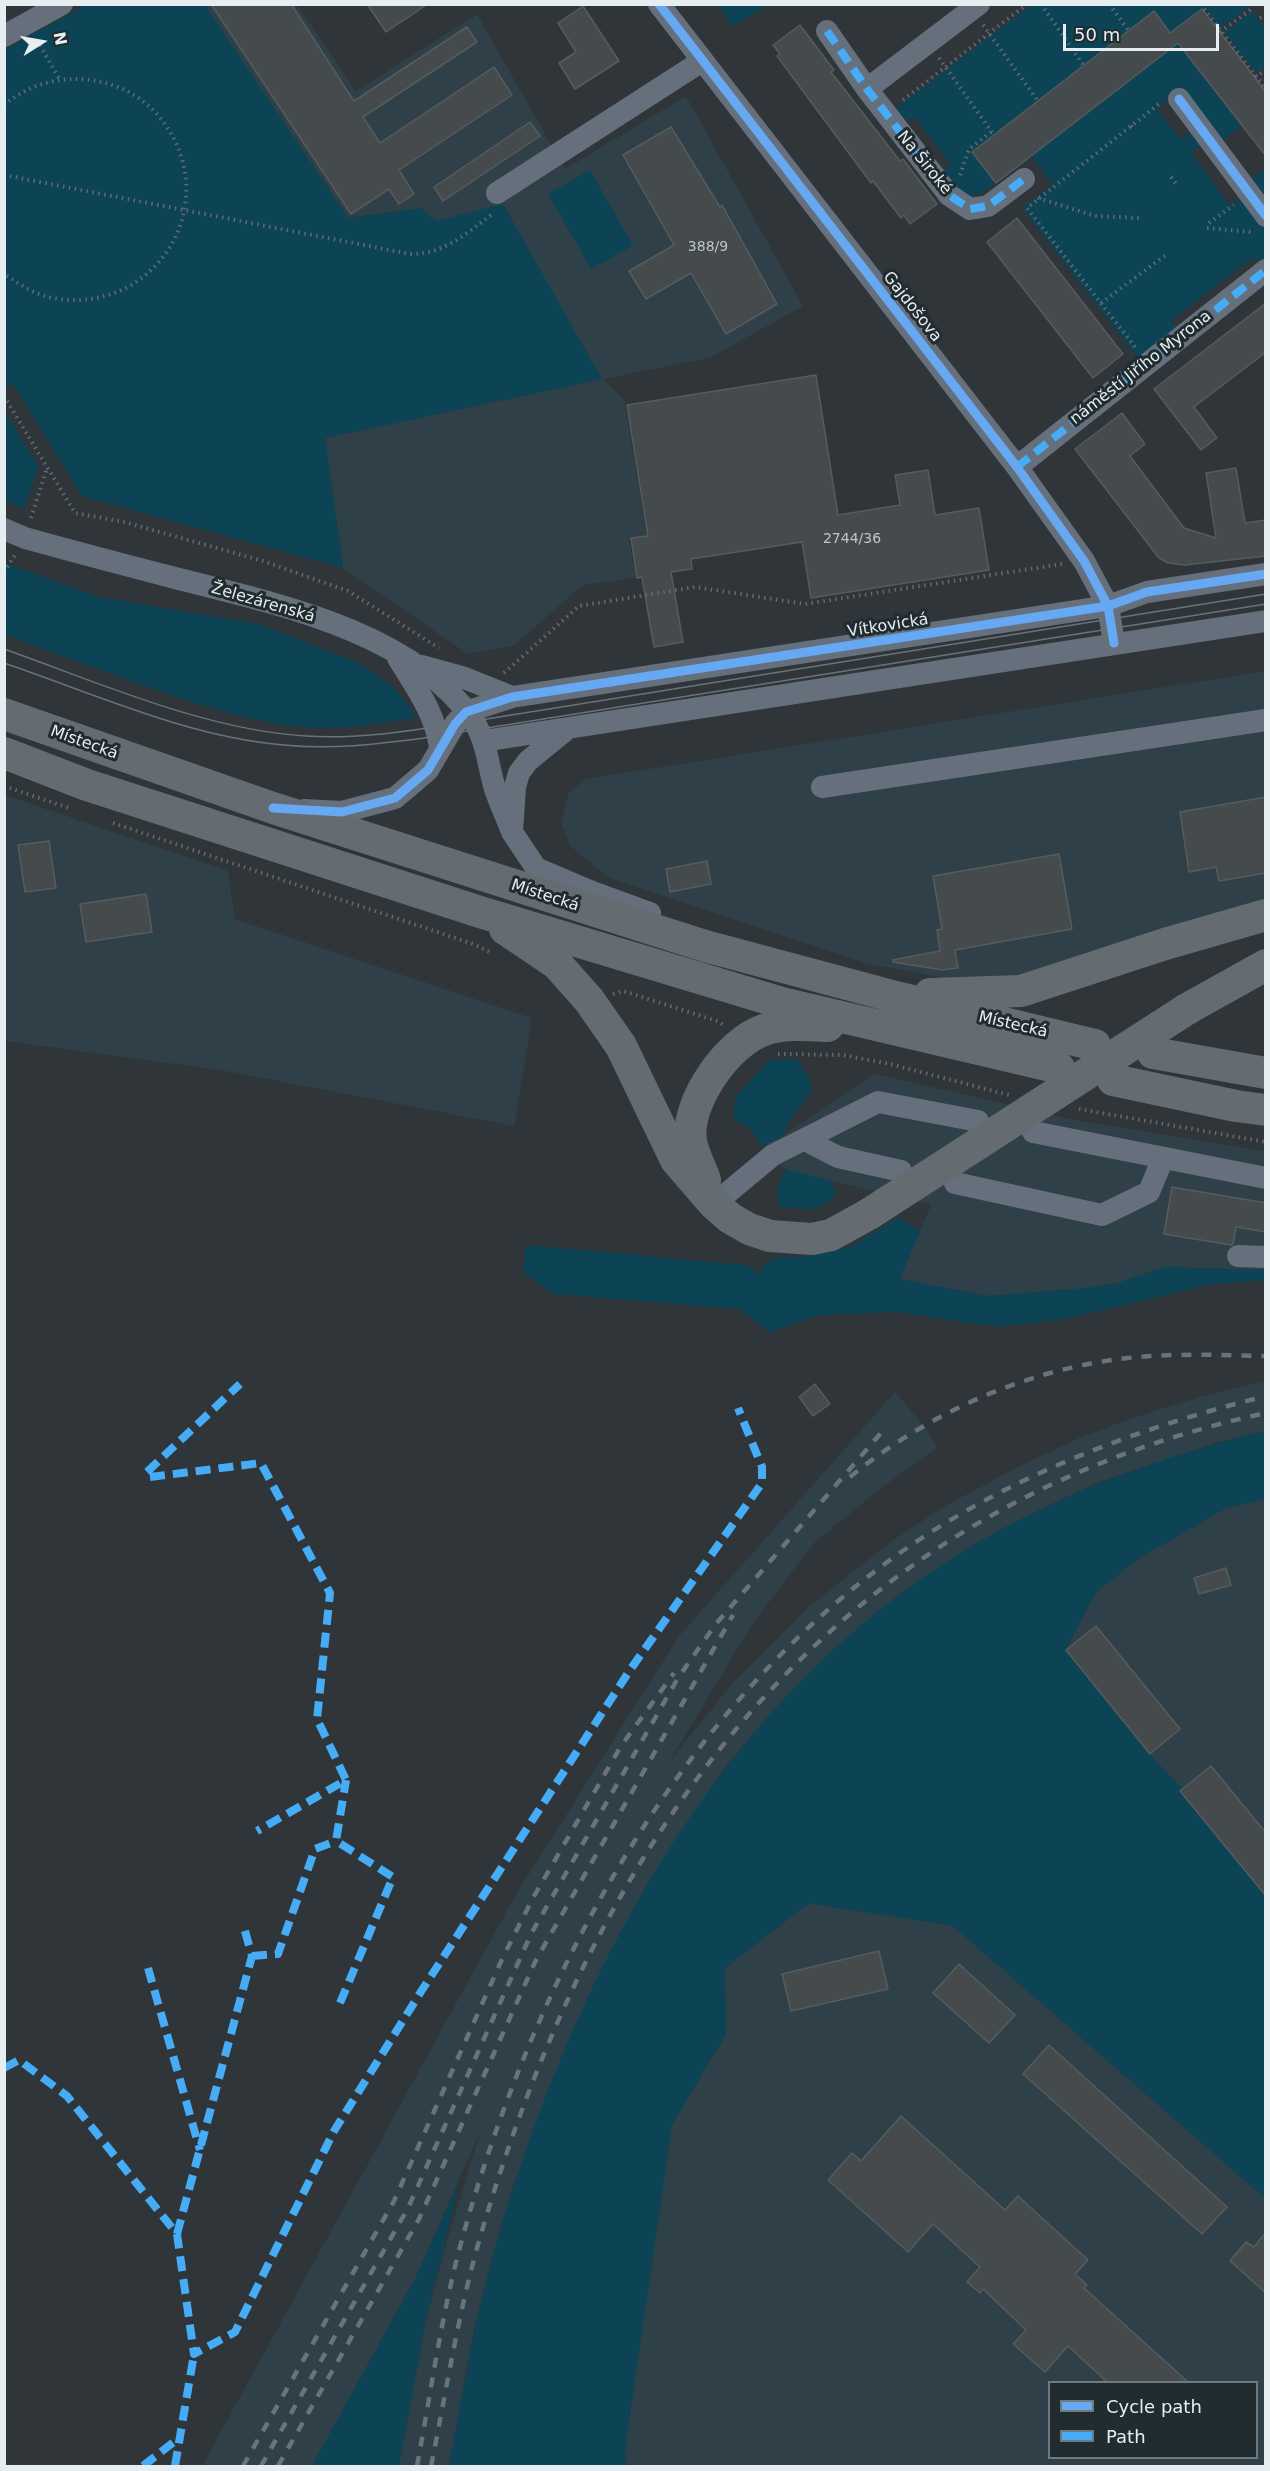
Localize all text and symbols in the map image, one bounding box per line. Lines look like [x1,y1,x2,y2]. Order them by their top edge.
north arrow [12,12,72,72]
scale bar [1066,12,1222,50]
text: 50 m [1074,24,1120,45]
text: N [50,30,71,47]
street label: Na Široké [893,127,955,199]
house number: 388/9 [688,239,728,255]
street label: Gajdošova [879,268,945,346]
street label: náměstí Jiřího Myrona [1067,307,1215,429]
house number: 2744/36 [823,531,881,547]
street label: Železárenská [209,579,317,627]
street label: Vítkovická [846,610,930,642]
street label: Místecká [48,722,120,764]
street label: Místecká [509,876,581,916]
street label: Místecká [977,1008,1049,1042]
legend [1048,2381,1258,2459]
text: Cycle path [1106,2396,1202,2417]
text: Path [1106,2426,1146,2447]

